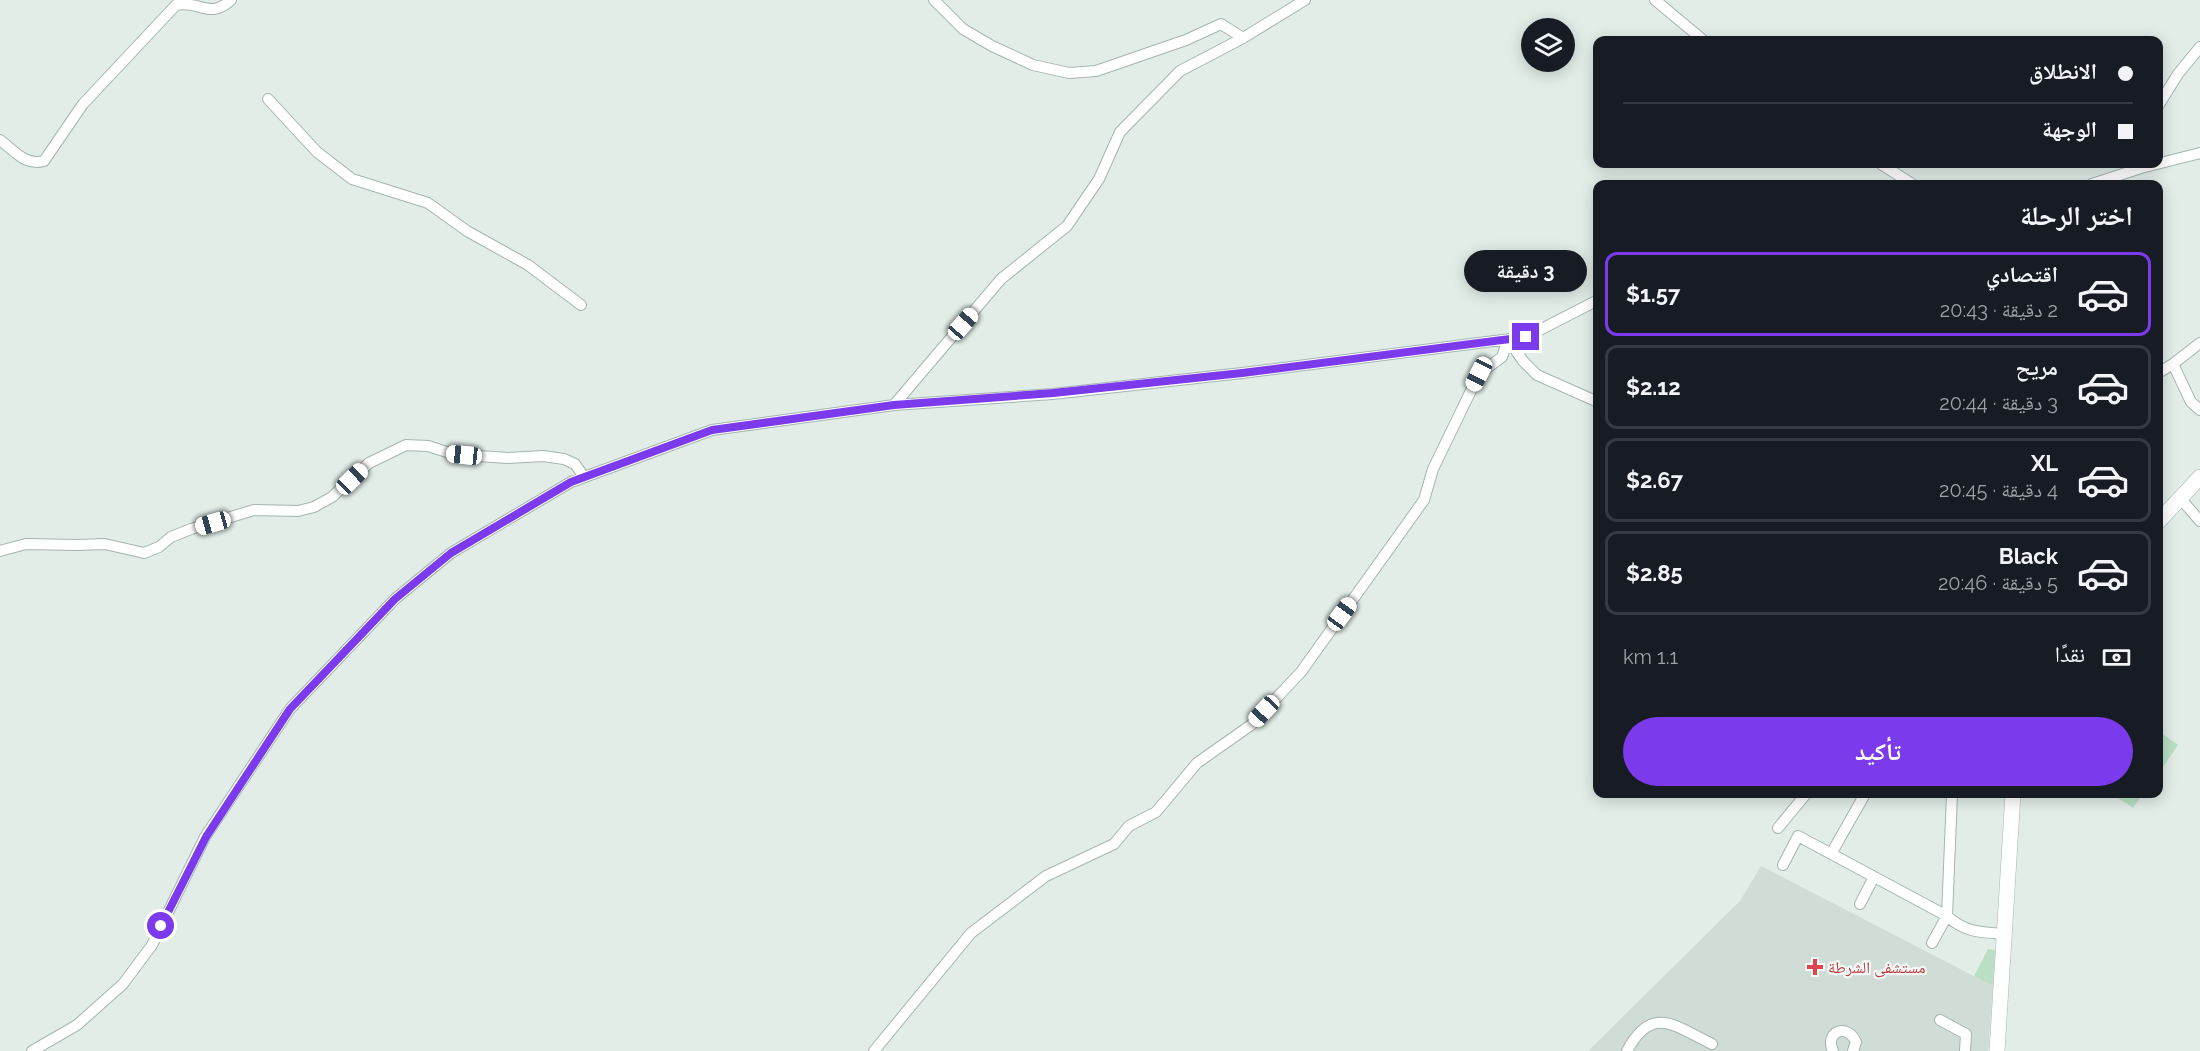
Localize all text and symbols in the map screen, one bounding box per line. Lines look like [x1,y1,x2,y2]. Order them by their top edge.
map controls [1521,18,1575,72]
button: layers [1521,18,1575,72]
text: الانطلاق [2029,58,2097,84]
text: الوجهة [2042,116,2097,142]
text: اختر الرحلة [2020,200,2133,231]
callout: 3 دقيقة [1464,250,1588,292]
text: 3 دقيقة [1497,259,1554,283]
text: اقتصادي [1986,261,2058,287]
icon: car [2076,267,2130,321]
text: $1.57 [1626,281,1680,307]
text: 2 دقيقة · 20:43 [1940,298,2058,322]
car [944,305,982,343]
route end [1512,323,1539,350]
car [1463,354,1495,394]
text: مريح [2015,354,2058,380]
icon: car [2076,360,2130,414]
text: $2.12 [1626,374,1681,400]
text: 3 دقيقة · 20:44 [1939,391,2058,415]
car [445,444,483,466]
text: XL [2031,450,2058,476]
icon: car [2076,453,2130,507]
car [333,460,371,498]
text: $2.67 [1626,467,1683,493]
text: 4 دقيقة · 20:45 [1939,478,2058,502]
car [193,509,233,537]
text: Black [1999,543,2058,569]
icon: car [2076,546,2130,600]
text: $2.85 [1626,560,1683,586]
text: 5 دقيقة · 20:46 [1938,571,2058,595]
car [1324,594,1360,634]
text: نقدًا [2055,641,2085,667]
icon: cash [2100,641,2133,674]
text: 1.1 km [1623,645,1678,669]
car [1245,692,1283,730]
button: تأكيد [1623,717,2133,786]
route start [147,912,174,939]
marker: مستشفى الشرطة [1806,958,1824,976]
place label: مستشفى الشرطة [1828,958,1926,978]

